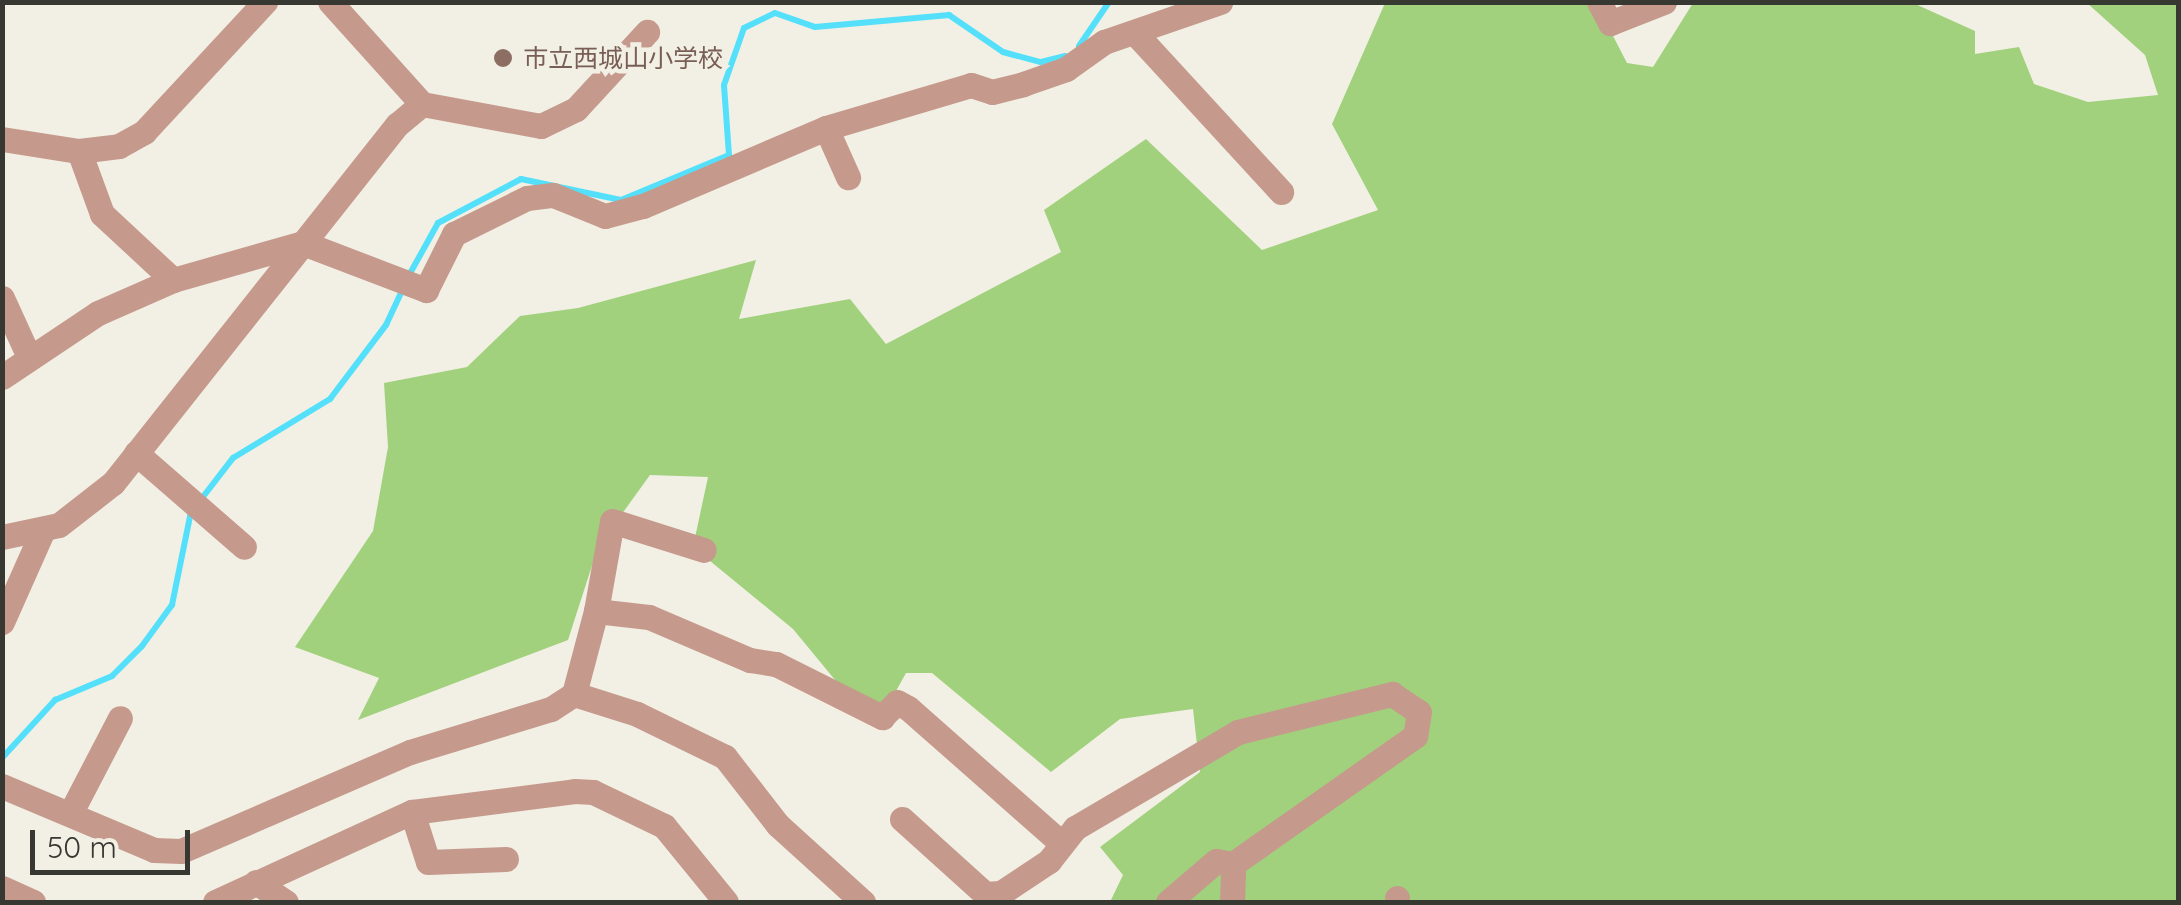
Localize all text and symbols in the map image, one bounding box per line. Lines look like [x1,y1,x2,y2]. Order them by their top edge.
place label: 市立西城山小学校 [523,43,723,73]
marker: 市立西城山小学校 [492,47,514,69]
scale bar [35,810,195,872]
text: 50 m [47,828,117,866]

